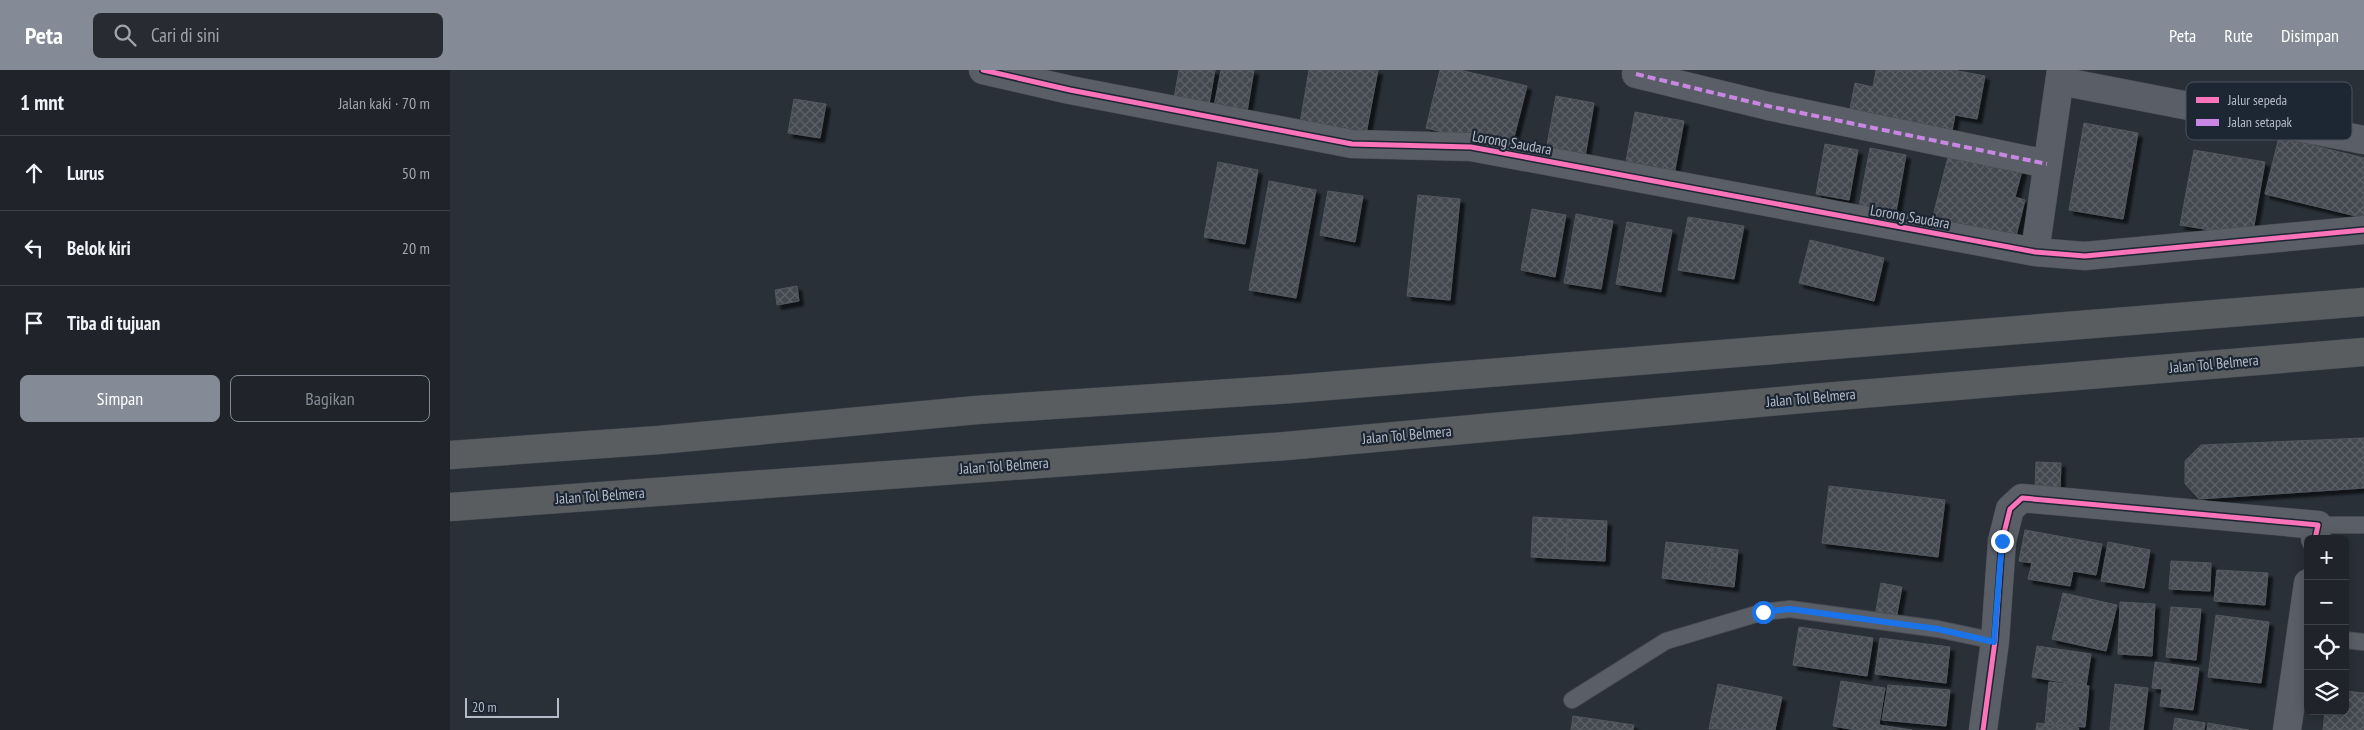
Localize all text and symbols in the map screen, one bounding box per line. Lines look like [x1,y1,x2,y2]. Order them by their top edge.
search box [93,13,443,58]
text: Peta [25,20,63,51]
icon: search [111,21,139,49]
text: Cari di sini [151,23,220,47]
text: Peta [2169,24,2196,47]
text: Rute [2224,24,2253,47]
text: Disimpan [2281,24,2339,47]
legend [2186,82,2352,140]
text: 1 mnt [20,89,64,116]
text: Jalur sepeda [2227,91,2287,109]
text: Jalan kaki · 70 m [339,93,430,113]
text: Jalan setapak [2227,113,2293,131]
street label: Lorong Saudara [1471,126,1553,159]
icon: ahead [20,159,48,187]
text: Lurus [67,161,104,185]
text: 50 m [402,163,430,183]
street label: Lorong Saudara [1869,200,1951,233]
icon: left [20,234,48,262]
text: Belok kiri [67,236,131,260]
text: 20 m [402,238,430,258]
icon: arrive [20,309,48,337]
text: Tiba di tujuan [67,311,160,335]
street label: Jalan Tol Belmera [2167,350,2259,377]
button: Simpan [20,375,220,422]
button: Bagikan [230,375,430,422]
street label: Jalan Tol Belmera [1764,384,1856,411]
street label: Jalan Tol Belmera [1360,421,1452,448]
street label: Jalan Tol Belmera [958,453,1049,478]
street label: Jalan Tol Belmera [554,483,645,508]
route end [1991,530,2014,553]
map controls [2304,535,2349,715]
button: + [2304,535,2349,580]
button: − [2304,580,2349,625]
route start [1752,601,1775,624]
button: locate [2304,625,2349,670]
button: layers [2304,670,2349,715]
scale bar [465,695,559,718]
text: 20 m [472,698,497,716]

